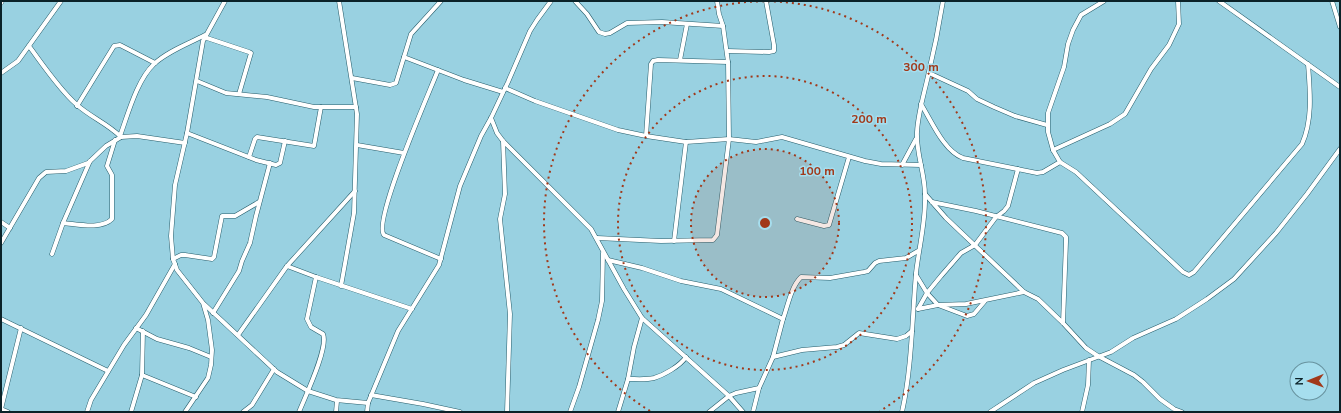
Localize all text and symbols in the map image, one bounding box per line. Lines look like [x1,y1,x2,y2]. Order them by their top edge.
text: 300 m [903,59,939,75]
text: 200 m [851,111,887,127]
text: 100 m [799,163,835,179]
centre of rings [758,216,772,230]
north arrow [1289,361,1329,401]
text: N [1292,377,1307,385]

